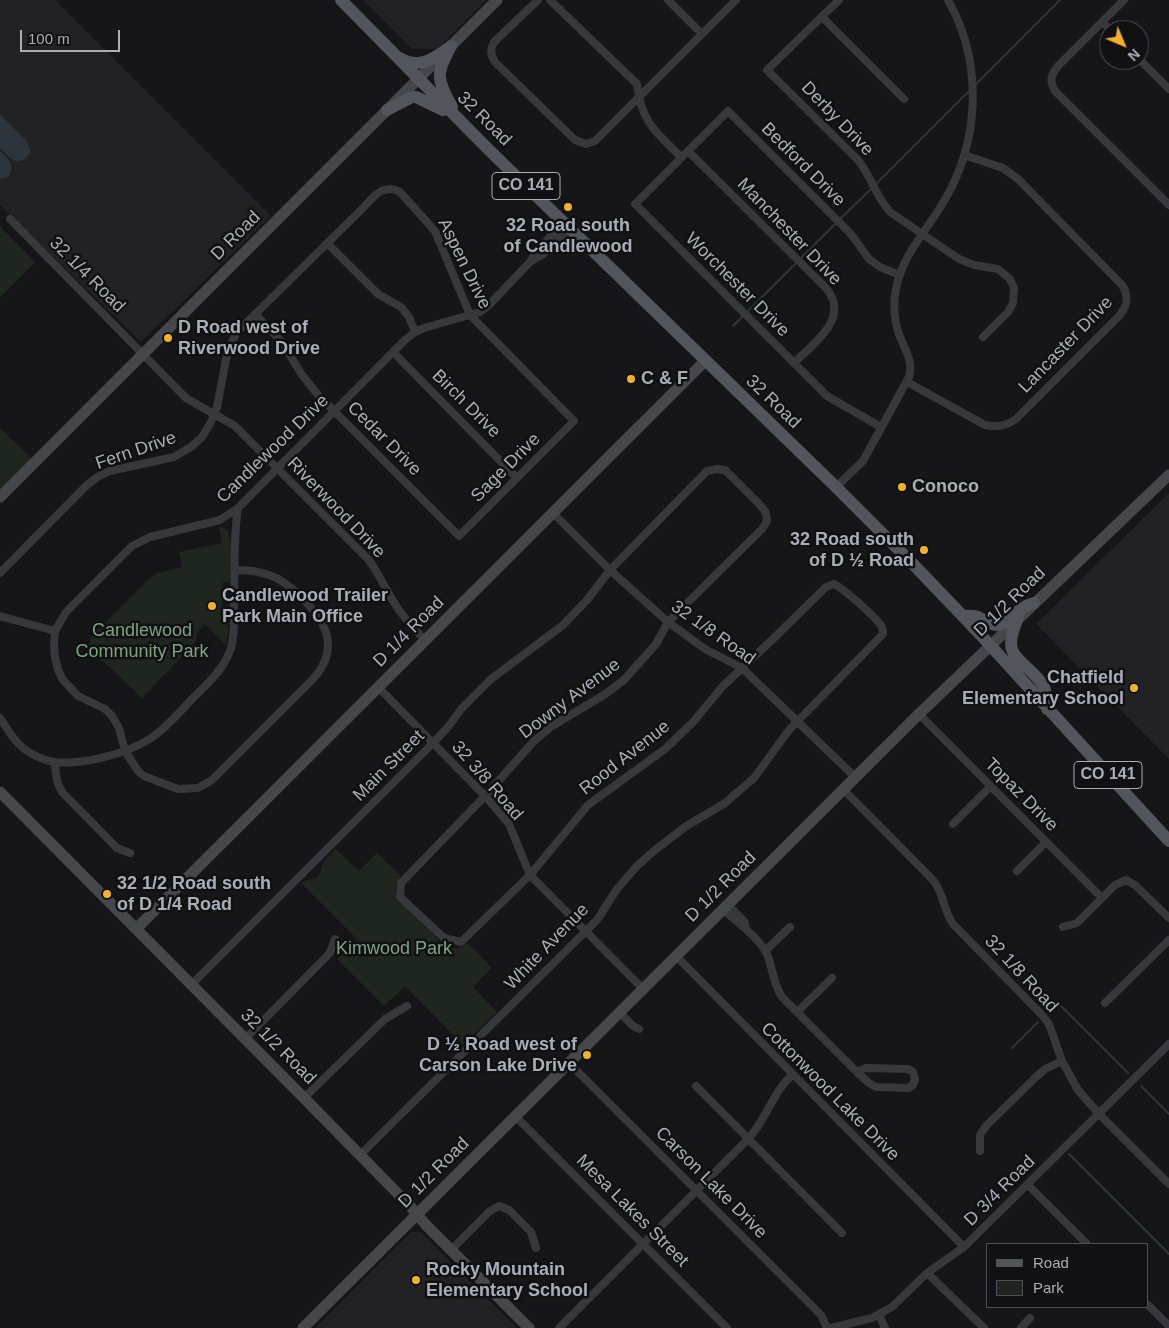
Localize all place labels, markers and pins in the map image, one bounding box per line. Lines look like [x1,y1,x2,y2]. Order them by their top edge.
marker: 32 Road south of Candlewood [562,201,574,213]
place label: 32 Road south of Candlewood [504,215,632,258]
place label: D Road west of Riverwood Drive [178,317,320,359]
marker: D Road west of Riverwood Drive [162,332,174,344]
place label: C & F [641,368,688,390]
marker: C & F [625,373,637,385]
place label: Conoco [912,476,979,498]
marker: Conoco [896,481,908,493]
place label: 32 Road south of D ½ Road [790,529,914,572]
marker: 32 Road south of D ½ Road [918,544,930,556]
place label: Candlewood Trailer Park Main Office [222,585,388,628]
marker: Candlewood Trailer Park Main Office [206,600,218,612]
place label: Chatfield Elementary School [962,667,1124,710]
marker: Chatfield Elementary School [1128,682,1140,694]
place label: 32 1/2 Road south of D 1/4 Road [117,873,271,916]
marker: 32 1/2 Road south of D 1/4 Road [101,888,113,900]
place label: D ½ Road west of Carson Lake Drive [419,1034,577,1076]
marker: D ½ Road west of Carson Lake Drive [581,1049,593,1061]
place label: Rocky Mountain Elementary School [426,1259,588,1302]
marker: Rocky Mountain Elementary School [410,1274,422,1286]

